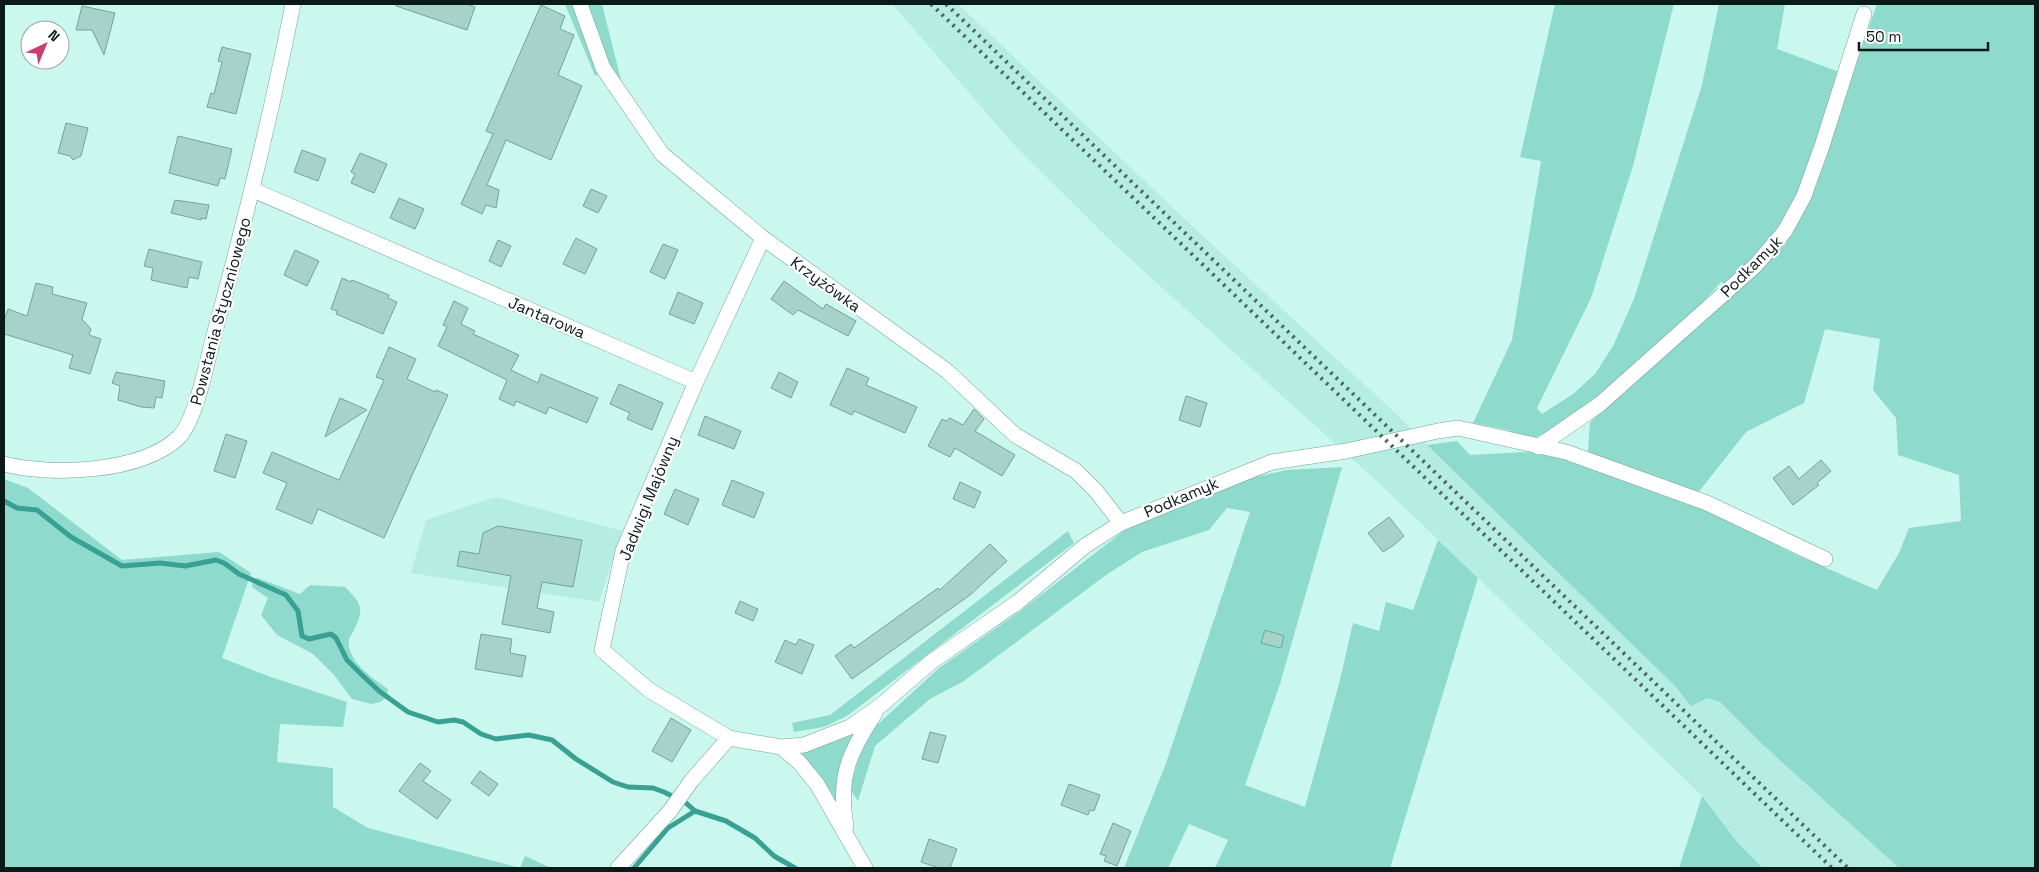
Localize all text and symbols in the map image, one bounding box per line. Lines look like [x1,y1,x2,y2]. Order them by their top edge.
north arrow [20,20,70,70]
scale bar [1859,20,1988,52]
text: N [44,26,64,45]
text: 50 m [1866,27,1901,46]
street label: Powstania Styczniowego [185,215,256,408]
street label: Podkamyk [1716,231,1787,302]
street label: Krzyżówka [786,252,865,317]
street label: Jantarowa [505,292,589,343]
street label: Jadwigi Majówny [614,433,683,564]
street label: Podkamyk [1141,472,1222,523]

